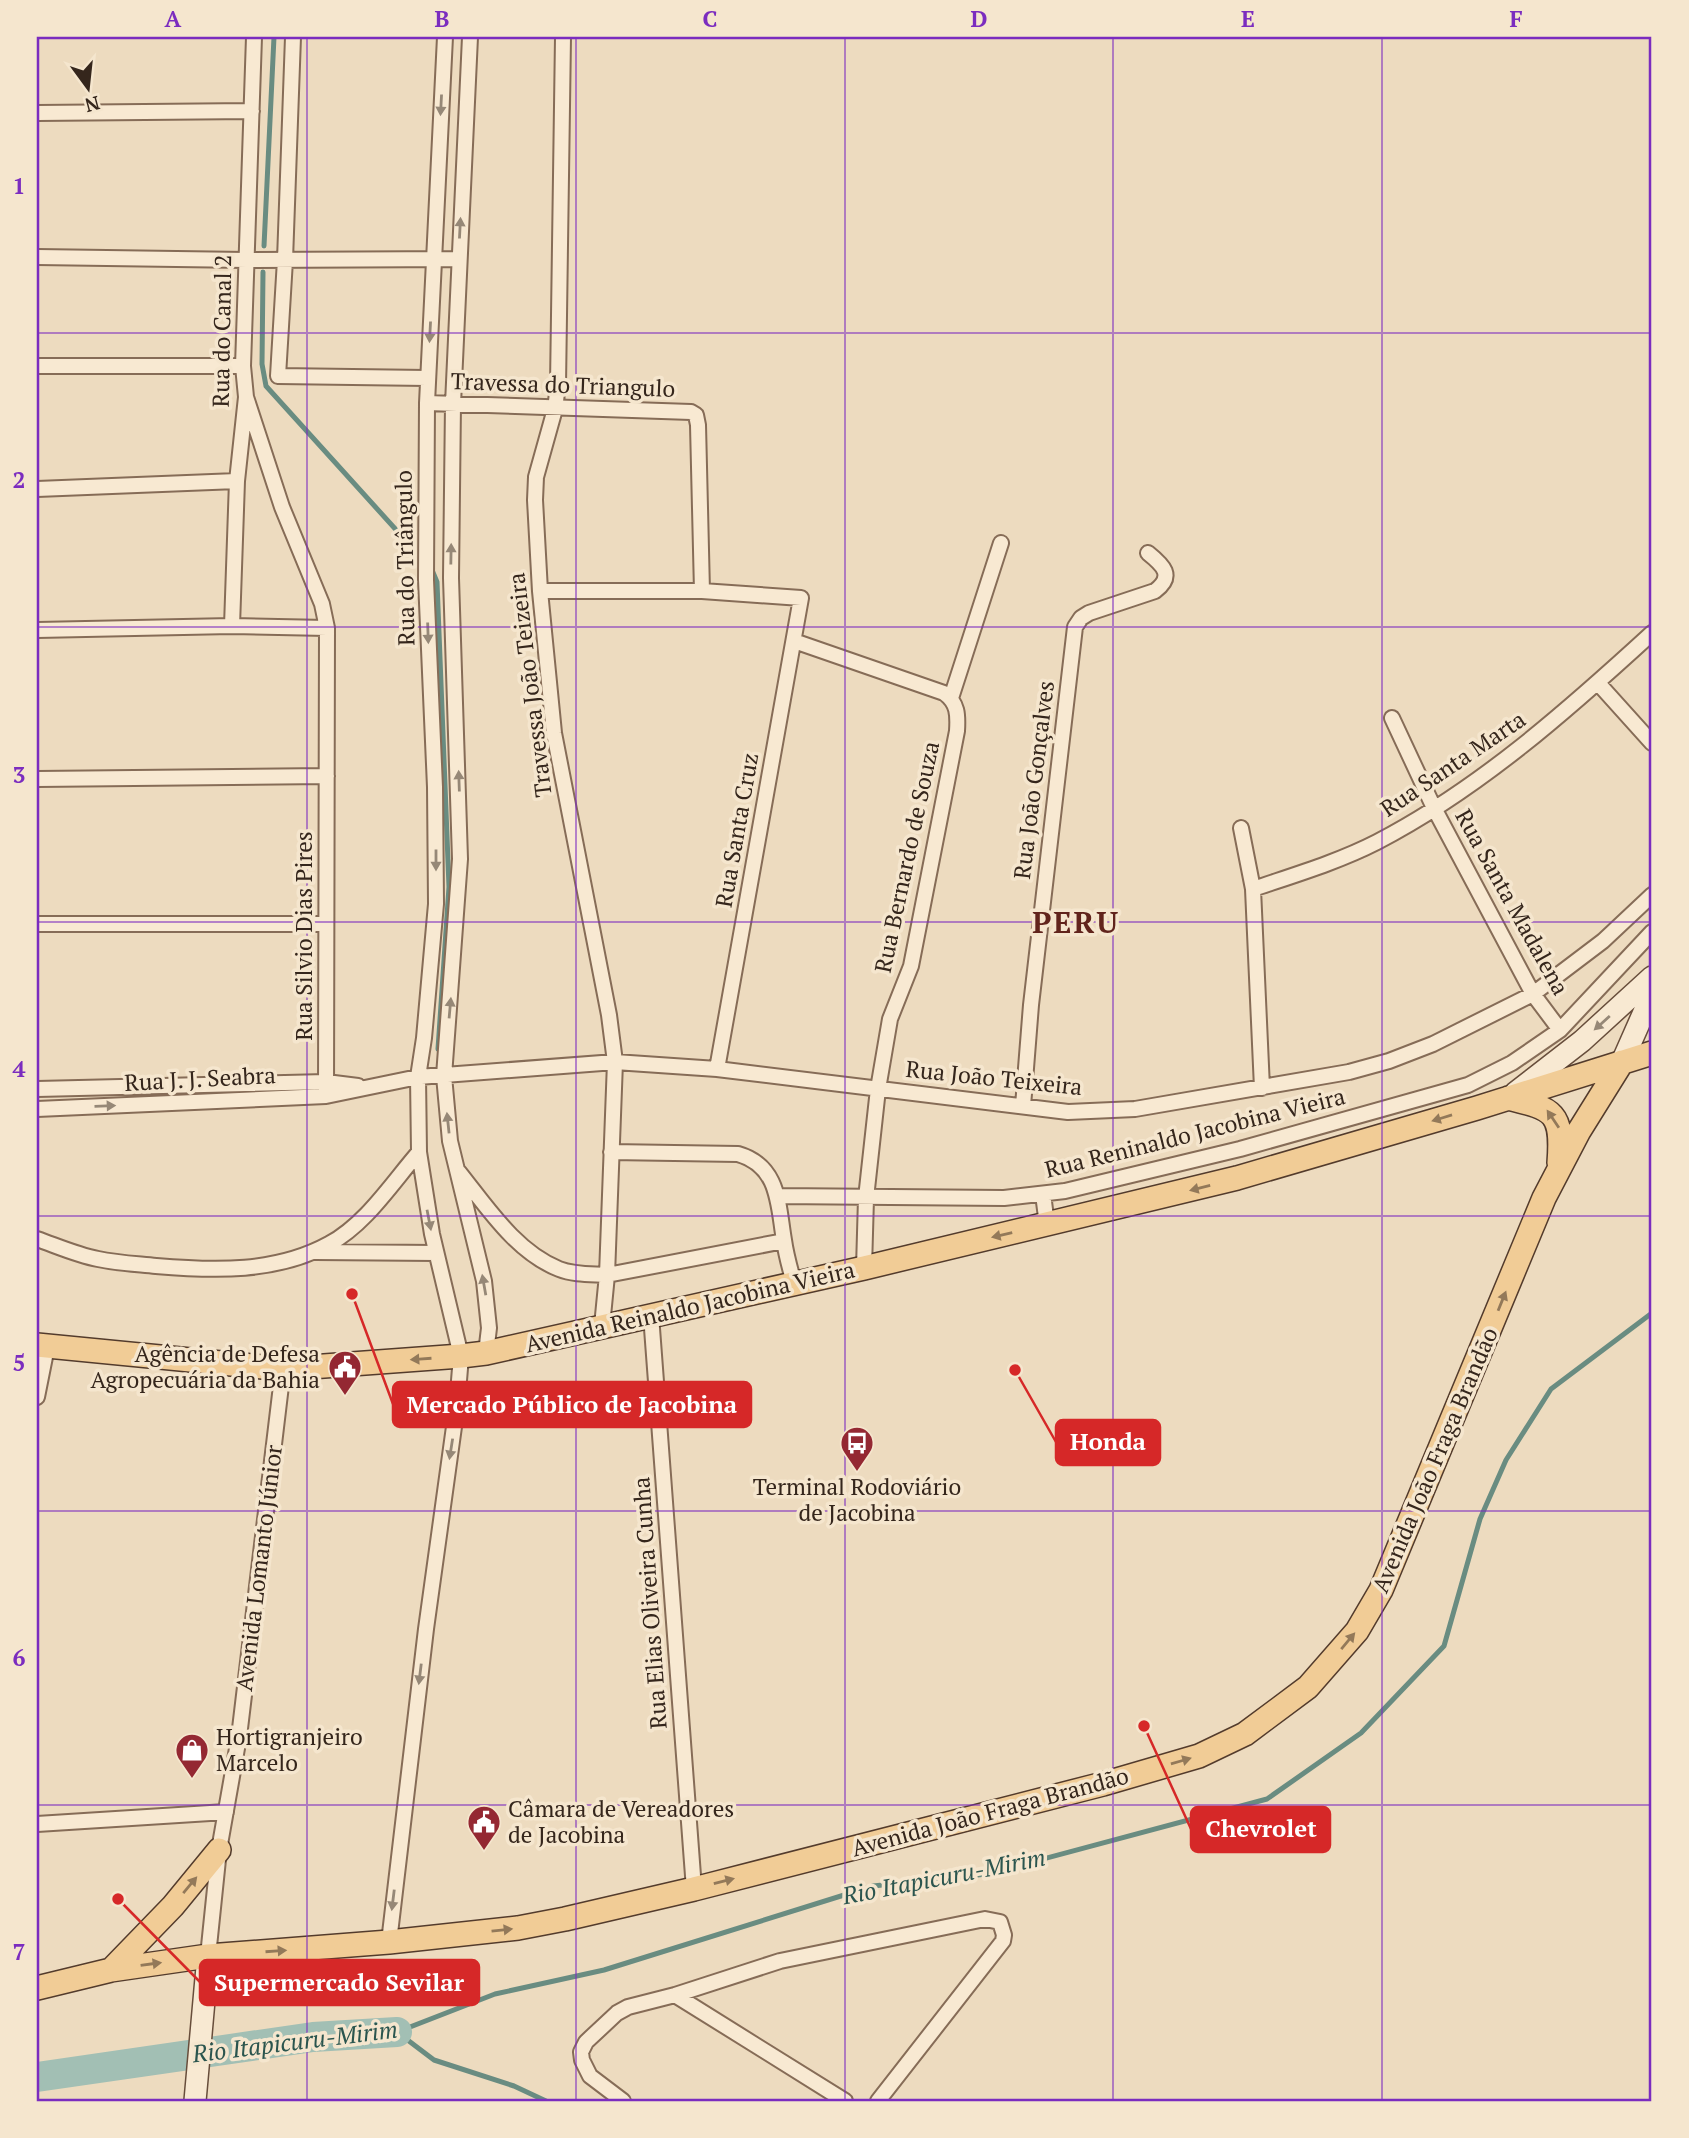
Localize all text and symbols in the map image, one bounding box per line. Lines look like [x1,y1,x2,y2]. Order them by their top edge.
text: A [165,3,182,34]
text: B [435,3,450,34]
text: C [703,3,718,34]
text: D [971,3,988,34]
text: E [1241,3,1255,34]
text: F [1509,3,1523,34]
north arrow [52,52,122,122]
text: N [82,91,103,119]
one-way arrow [436,94,447,116]
text: 1 [13,170,26,201]
one-way arrow [455,217,466,239]
street label: Rua do Canal 2 [205,254,238,408]
one-way arrow [424,321,435,343]
street label: Travessa do Triangulo [450,365,676,404]
text: 2 [13,464,26,495]
street label: Rua do Triângulo [387,470,422,646]
one-way arrow [445,542,457,564]
street label: Travessa João Teizeira [500,571,559,799]
one-way arrow [423,622,434,644]
street label: Rua João Gonçalves [1006,679,1061,881]
street label: Rua Santa Marta [1374,703,1532,824]
street label: Rua Bernardo de Souza [867,738,946,975]
street label: Rua Santa Cruz [708,750,765,910]
text: 3 [13,759,26,790]
one-way arrow [453,770,464,792]
street label: Rua Santa Madalena [1448,803,1577,1001]
street label: Rua Silvio Dias Pires [288,831,319,1041]
one-way arrow [430,850,442,872]
district label: PERU [1032,902,1120,942]
one-way arrow [445,997,456,1019]
one-way arrow [1593,1015,1611,1031]
text: 4 [13,1053,26,1084]
street label: Rua João Teixeira [904,1053,1084,1102]
street label: Rua J. J. Seabra [124,1059,277,1098]
street label: Rua Reninaldo Jacobina Vieira [1041,1080,1349,1185]
one-way arrow [94,1101,116,1112]
one-way arrow [1546,1109,1559,1129]
one-way arrow [442,1111,453,1133]
one-way arrow [1431,1113,1452,1123]
one-way arrow [1189,1182,1211,1193]
one-way arrow [424,1209,435,1231]
one-way arrow [991,1230,1013,1241]
street label: Avenida Reinaldo Jacobina Vieira [522,1253,858,1360]
one-way arrow [478,1274,489,1296]
one-way arrow [1497,1290,1508,1311]
street label: Avenida João Fraga Brandão [1364,1322,1505,1597]
place label: Agência de Defesa Agropecuária da Bahia [91,1338,320,1395]
text: 5 [13,1347,26,1378]
public building icon: Agência de Defesa Agropecuária da Bahia [326,1348,364,1397]
one-way arrow [410,1354,432,1365]
callout: Mercado Público de Jacobina [393,1382,751,1427]
text: Mercado Público de Jacobina [407,1388,738,1420]
callout: Honda [1056,1420,1160,1465]
bus stop icon: Terminal Rodoviário de Jacobina [838,1424,876,1473]
text: Honda [1070,1425,1147,1457]
one-way arrow [445,1438,456,1460]
street label: Avenida Lomanto Júnior [228,1443,289,1693]
place label: Terminal Rodoviário de Jacobina [753,1471,961,1528]
street label: Rua Elias Oliveira Cunha [625,1475,674,1730]
one-way arrow [1340,1633,1355,1650]
text: 6 [13,1642,26,1673]
one-way arrow [415,1663,426,1685]
place label: Hortigranjeiro Marcelo [216,1721,363,1778]
shop icon: Hortigranjeiro Marcelo [173,1731,211,1780]
one-way arrow [1171,1756,1192,1766]
street label: Avenida João Fraga Brandão [848,1760,1132,1863]
place label: Câmara de Vereadores de Jacobina [508,1793,734,1850]
public building icon: Câmara de Vereadores de Jacobina [465,1803,503,1852]
callout: Chevrolet [1191,1807,1330,1852]
text: Chevrolet [1205,1812,1317,1844]
water label: Rio Itapicuru-Mirim [838,1841,1048,1912]
one-way arrow [713,1875,735,1886]
one-way arrow [183,1876,198,1894]
one-way arrow [387,1889,398,1911]
one-way arrow [491,1924,513,1935]
text: 7 [13,1936,26,1967]
one-way arrow [265,1945,287,1956]
one-way arrow [141,1959,163,1970]
callout: Supermercado Sevilar [200,1960,479,2005]
text: Supermercado Sevilar [214,1966,465,1998]
water label: Rio Itapicuru-Mirim [189,2013,399,2070]

